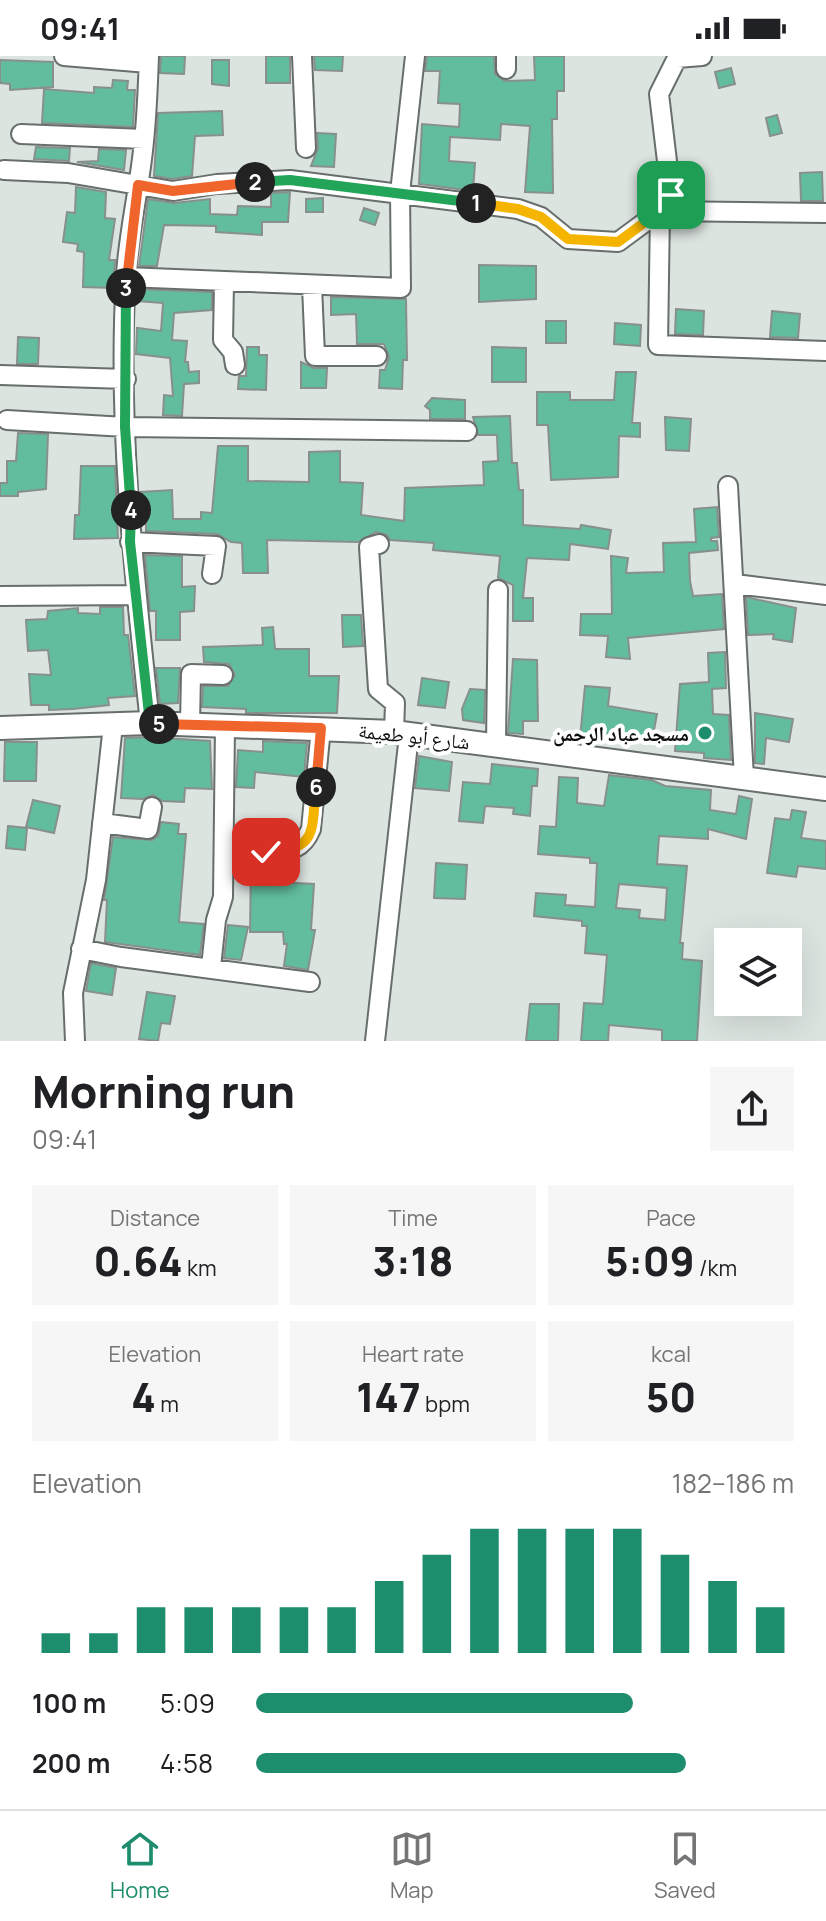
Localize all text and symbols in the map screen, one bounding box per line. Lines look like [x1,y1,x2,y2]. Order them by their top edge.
text: 09:41 [40,8,120,49]
pin [637,161,705,229]
pin: 2 [235,162,275,202]
text: 2 [248,167,262,197]
icon: arrive [649,173,693,217]
pin: 1 [456,183,496,223]
text: 1 [471,188,481,218]
pin: 3 [106,268,146,308]
text: 3 [120,273,132,303]
pin: 4 [111,490,151,530]
text: 4 [124,495,138,525]
pin: 5 [139,704,179,744]
text: 5 [153,709,165,739]
street label: شارع أبو طعيمة [357,717,471,755]
place label: مسجد عباد الرحمن [553,720,689,747]
marker: مسجد عباد الرحمن [696,724,714,742]
pin: 6 [296,767,336,807]
text: 6 [309,772,323,802]
pin [232,818,300,886]
icon: check [244,830,288,874]
map controls [714,928,802,1016]
button: layers [714,928,802,1016]
text: Morning run [32,1061,295,1121]
button: share [710,1067,794,1151]
text: 09:41 [32,1121,97,1157]
text: Distance [110,1203,200,1233]
text: Time [388,1203,438,1233]
text: Pace [646,1203,696,1233]
text: 0.64 [93,1233,183,1288]
text: 3:18 [373,1233,454,1288]
text: 5:09 [605,1233,695,1288]
text: km [183,1253,217,1283]
text: /km [695,1253,737,1283]
text: Elevation [109,1339,201,1369]
text: Heart rate [362,1339,464,1369]
text: kcal [651,1339,691,1369]
text: 4 [131,1369,156,1424]
text: 147 [356,1369,421,1424]
text: 50 [646,1369,696,1424]
text: m [156,1389,179,1419]
text: bpm [421,1389,470,1419]
text: Elevation [32,1465,142,1501]
text: 182–186 m [672,1465,794,1501]
text: 100 m [32,1685,106,1721]
text: 5:09 [160,1685,215,1721]
text: 200 m [32,1745,110,1781]
text: 4:58 [160,1745,213,1781]
tab: Home [110,1827,170,1905]
tab: Map [390,1827,434,1905]
tab: Saved [654,1827,716,1905]

